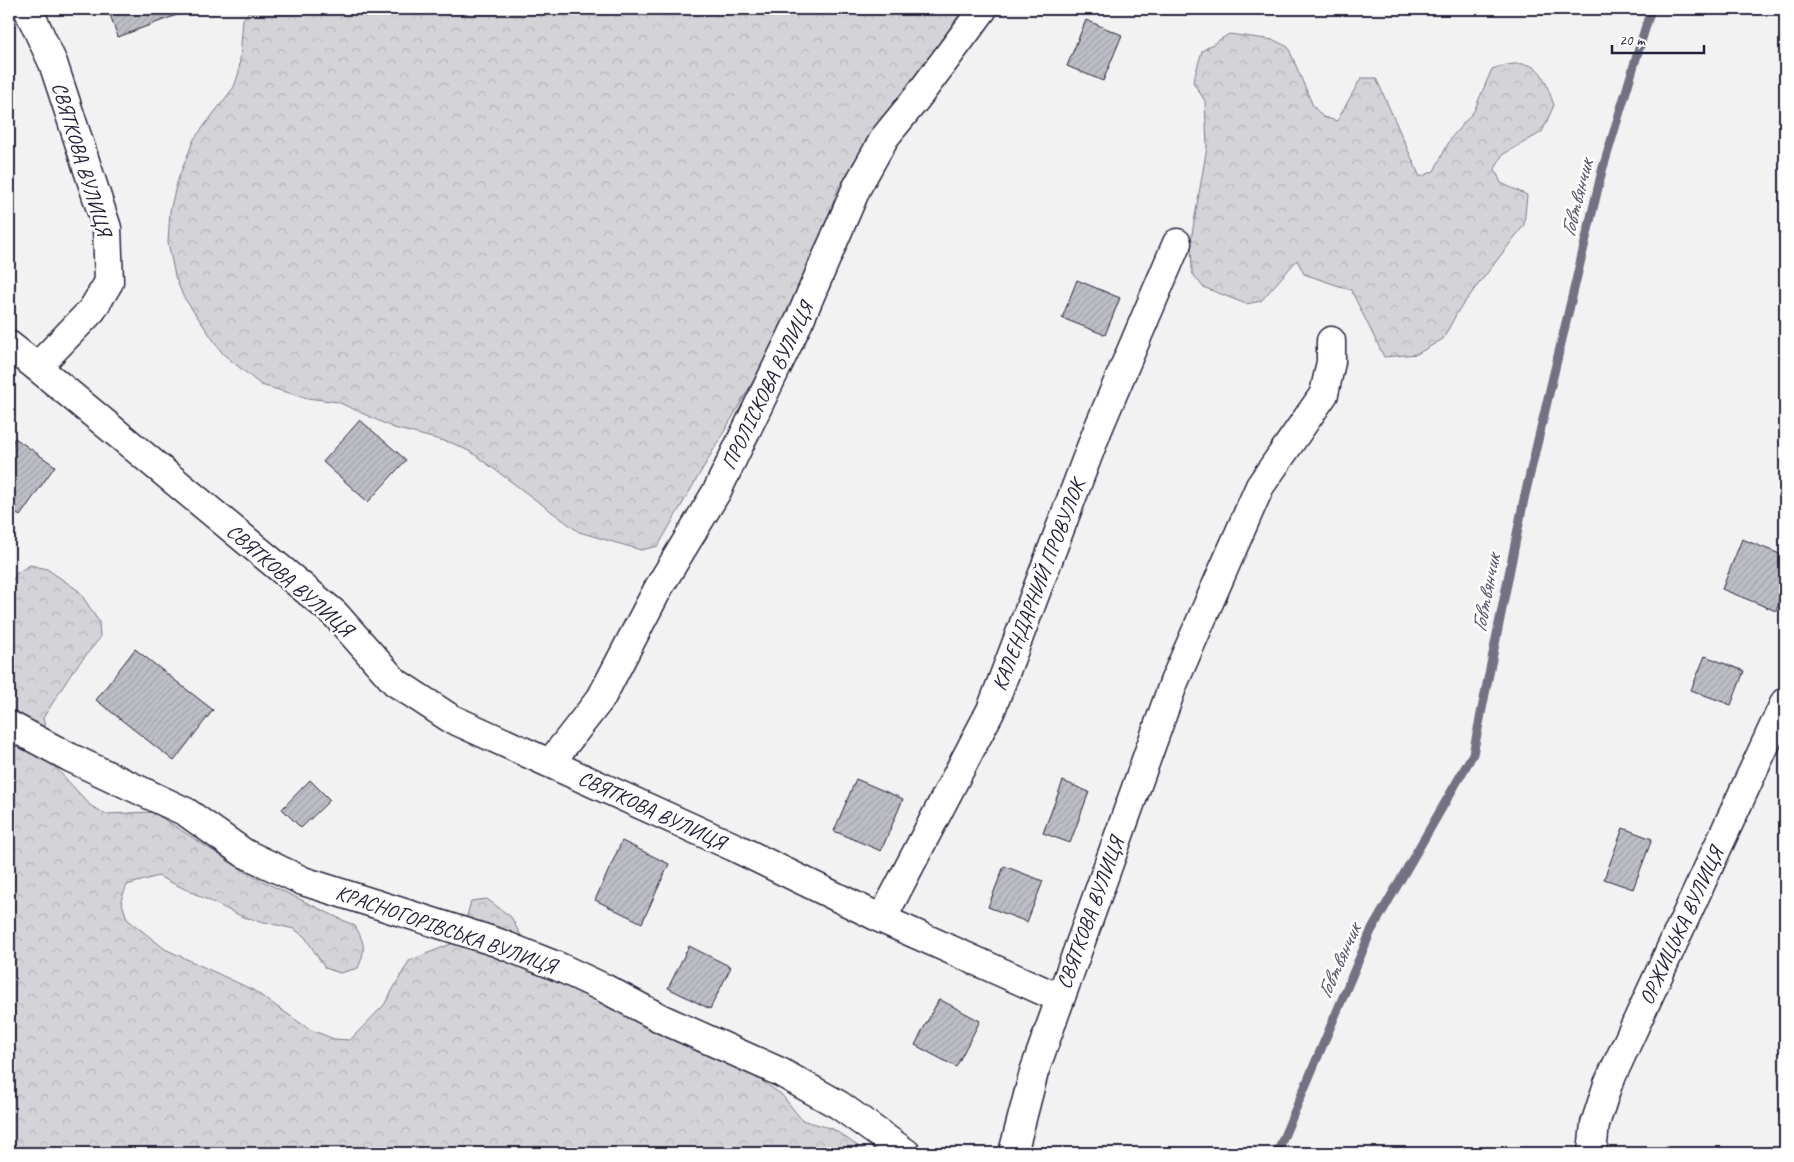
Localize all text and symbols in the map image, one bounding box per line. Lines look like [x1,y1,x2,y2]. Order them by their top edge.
scale bar [1612,22,1704,54]
text: 20 m [1619,31,1646,50]
street label: СВЯТКОВА ВУЛИЦЯ [46,79,119,242]
water label: Говтвянчик [1554,153,1601,239]
street label: ПРОЛІСКОВА ВУЛИЦЯ [715,295,820,474]
street label: КАЛЕНДАРНИЙ ПРОВУЛОК [986,473,1092,694]
street label: СВЯТКОВА ВУЛИЦЯ [221,518,361,644]
water label: Говтвянчик [1465,548,1508,634]
street label: СВЯТКОВА ВУЛИЦЯ [574,765,732,857]
street label: СВЯТКОВА ВУЛИЦЯ [1051,831,1130,992]
street label: ОРЖИЦЬКА ВУЛИЦЯ [1633,841,1730,1009]
street label: КРАСНОГОРІВСЬКА ВУЛИЦЯ [332,879,563,980]
water label: Говтвянчик [1310,916,1369,1003]

